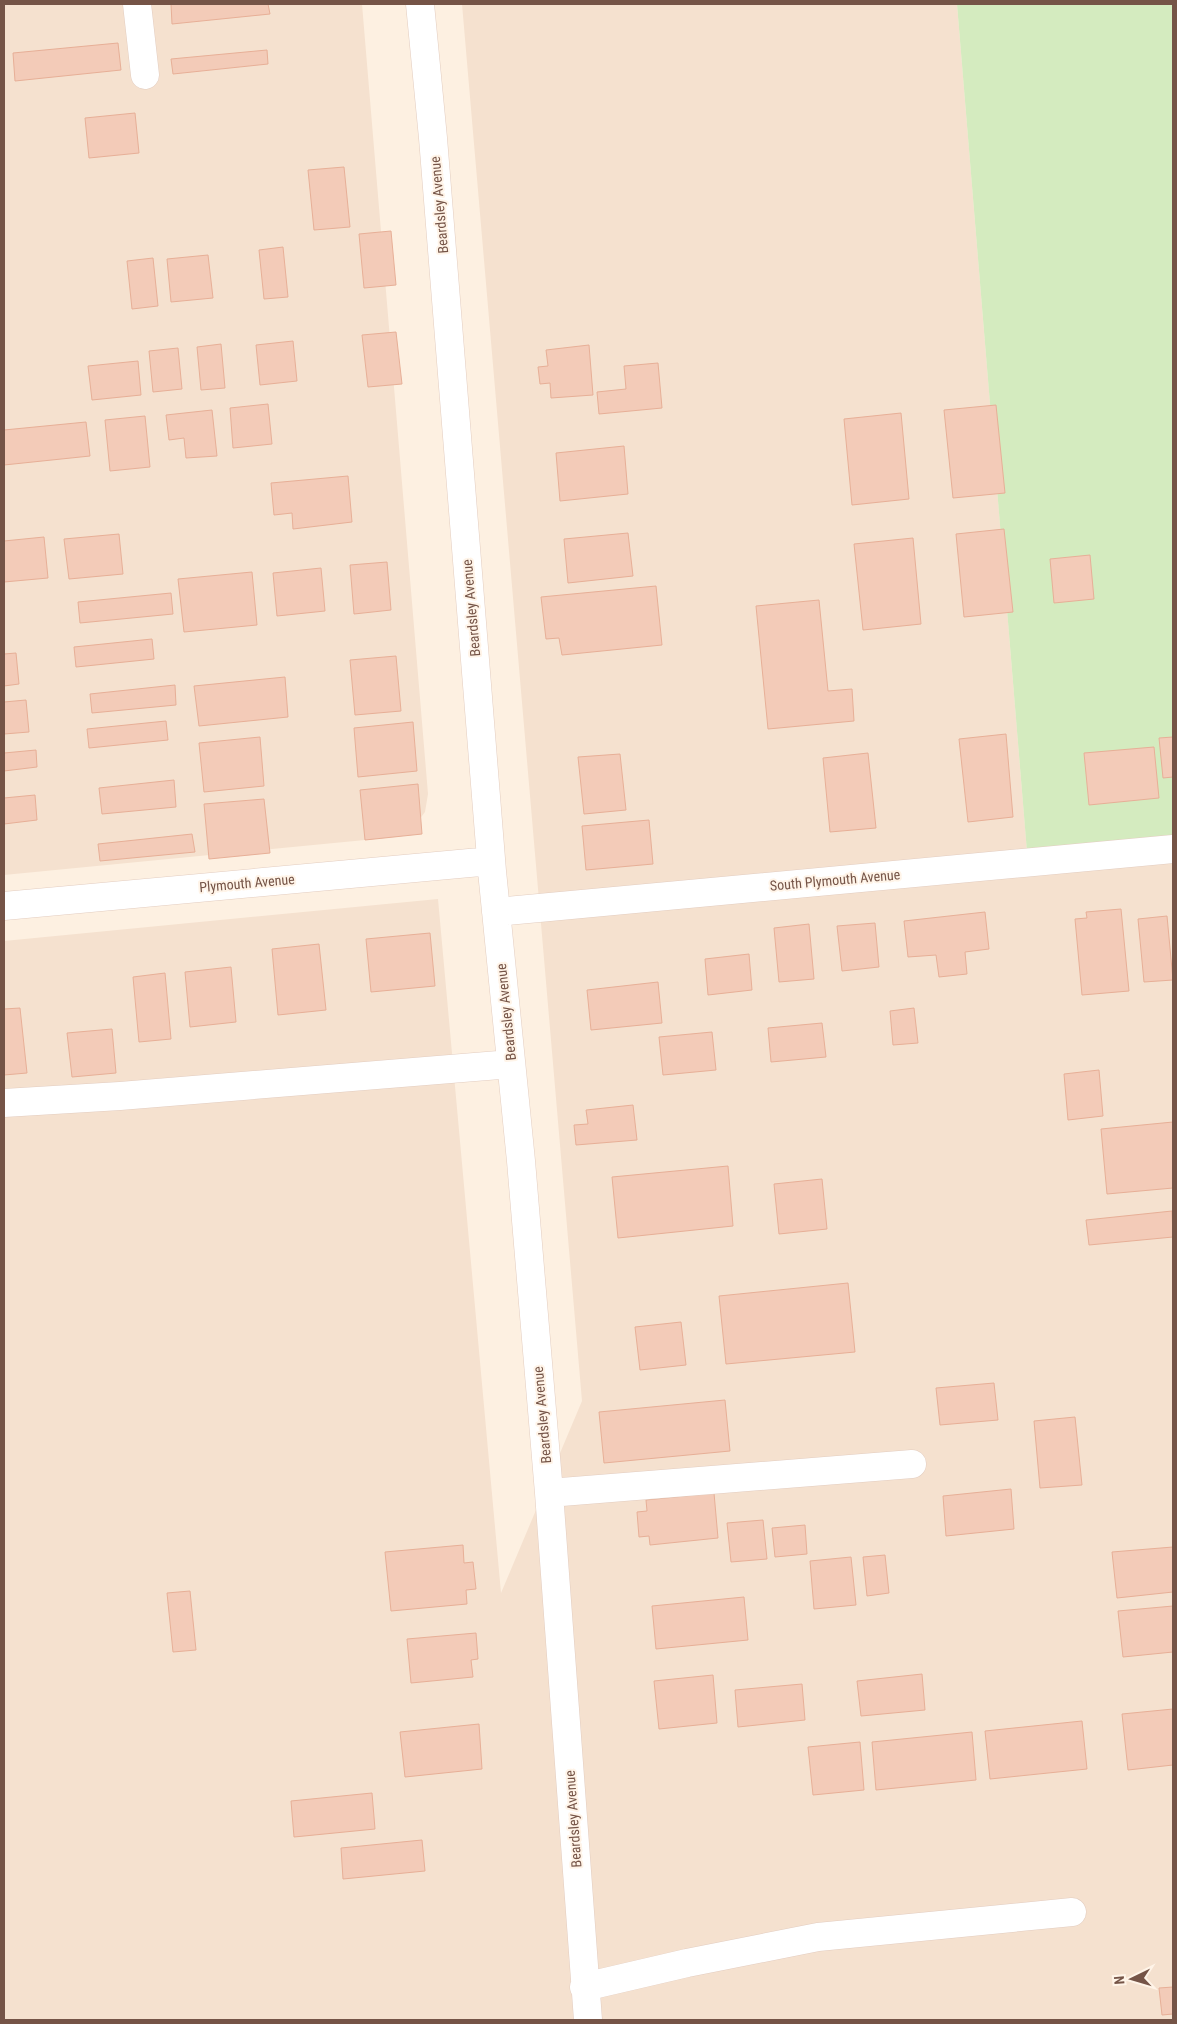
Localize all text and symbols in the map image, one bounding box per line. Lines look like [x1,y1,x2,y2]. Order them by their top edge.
street label: Beardsley Avenue [427,155,451,254]
street label: Beardsley Avenue [459,558,483,657]
street label: South Plymouth Avenue [769,866,901,894]
street label: Plymouth Avenue [199,871,296,895]
street label: Beardsley Avenue [493,962,519,1061]
street label: Beardsley Avenue [530,1365,554,1464]
street label: Beardsley Avenue [562,1769,584,1868]
north arrow [1107,1954,1157,2004]
text: N [1111,1975,1127,1985]

